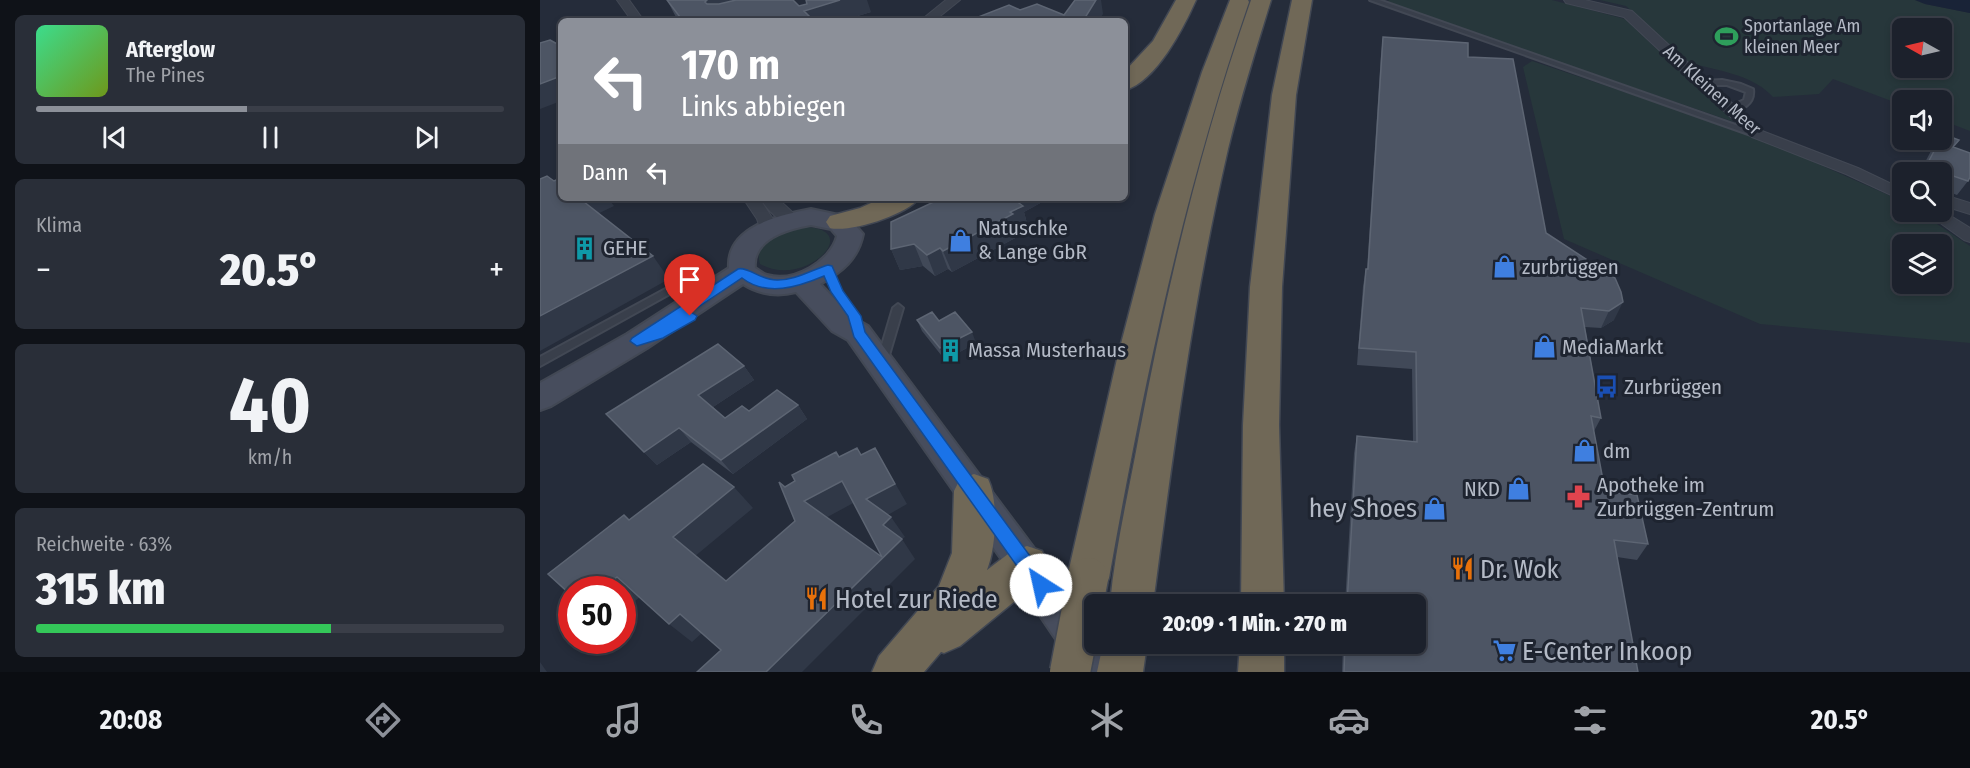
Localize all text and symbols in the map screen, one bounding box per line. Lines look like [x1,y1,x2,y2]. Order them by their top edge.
place label: Sportanlage Am kleinen Meer [1744,15,1860,58]
north arrow [1892,18,1952,78]
map controls [1892,18,1952,294]
sports icon: Sportanlage Am kleinen Meer [1713,23,1739,49]
text: Afterglow [126,36,215,63]
text: 170 m [681,40,780,90]
street label: Am Kleinen Meer [1659,40,1766,140]
icon: left [582,42,660,120]
text: The Pines [126,63,205,87]
button: sound [1892,90,1952,150]
text: Links abbiegen [681,91,846,123]
icon: previous [98,121,131,154]
icon: pause [254,121,287,154]
icon: next [410,121,443,154]
icon: left [641,156,674,189]
text: Dann [582,159,629,186]
button: search [1892,162,1952,222]
text: Klima [36,213,82,237]
place label: Natuschke & Lange GbR [978,215,1087,265]
shop icon: Natuschke & Lange GbR [947,227,973,253]
button: layers [1892,234,1952,294]
building icon: GEHE [572,235,598,261]
place label: GEHE [603,235,648,261]
text: 20.5° [220,243,320,297]
text: − [36,250,51,290]
text: + [489,250,504,290]
pin [664,254,715,316]
shop icon: zurbrüggen [1491,254,1517,280]
place label: zurbrüggen [1522,254,1619,280]
icon: arrive [673,263,706,296]
shop icon: MediaMarkt [1531,334,1557,360]
place label: MediaMarkt [1562,334,1663,360]
building icon: Massa Musterhaus [937,337,963,363]
place label: Massa Musterhaus [968,337,1126,363]
text: 40 [229,359,311,453]
bus stop icon: Zurbrüggen [1593,374,1619,400]
place label: Zurbrüggen [1624,374,1722,400]
shop icon: dm [1572,438,1598,464]
place label: dm [1603,438,1630,464]
text: km/h [248,445,292,469]
place label: Apotheke im Zurbrüggen-Zentrum [1597,472,1774,522]
place label: NKD [1464,476,1500,502]
shop icon: NKD [1505,476,1531,502]
pharmacy icon: Apotheke im Zurbrüggen-Zentrum [1566,484,1592,510]
place label: hey Shoes [1309,493,1417,524]
shop icon: hey Shoes [1422,495,1448,521]
text: Reichweite · 63% [36,532,172,556]
position arrow [1009,553,1073,617]
place label: Dr. Wok [1480,554,1560,585]
restaurant icon: Dr. Wok [1449,556,1475,582]
text: 315 km [36,562,166,616]
speed limit sign: 50 [558,576,636,654]
place label: Hotel zur Riede [835,584,998,615]
restaurant icon: Hotel zur Riede [804,586,830,612]
text: 20:09 · 1 Min. · 270 m [1163,610,1347,637]
place label: E-Center Inkoop [1522,636,1692,667]
supermarket icon: E-Center Inkoop [1491,638,1517,664]
icon: directions [362,699,404,741]
icon: music [603,699,645,741]
icon: phone [845,699,887,741]
icon: climate [1086,699,1128,741]
icon: car [1328,699,1370,741]
icon: filters [1569,699,1611,741]
text: 20:08 [100,704,162,736]
text: 20.5° [1811,704,1870,736]

